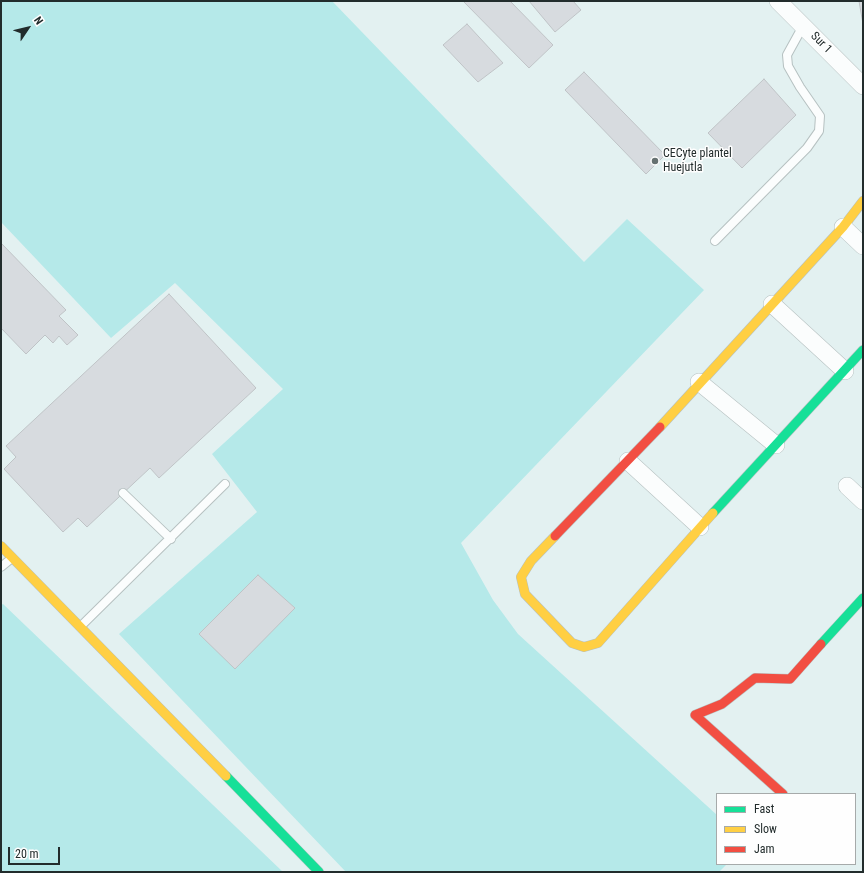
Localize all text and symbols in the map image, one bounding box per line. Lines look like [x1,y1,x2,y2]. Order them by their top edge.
north arrow [8,8,48,48]
text: N [31,14,45,27]
street label: Sur 1 [807,29,835,57]
place label: CECyte plantel Huejutla [663,147,732,175]
marker: CECyte plantel Huejutla [650,156,660,166]
legend [716,793,856,865]
text: Fast [754,802,774,816]
text: Slow [754,822,777,836]
scale bar [10,839,62,865]
text: Jam [754,842,775,856]
text: 20 m [15,847,39,861]

